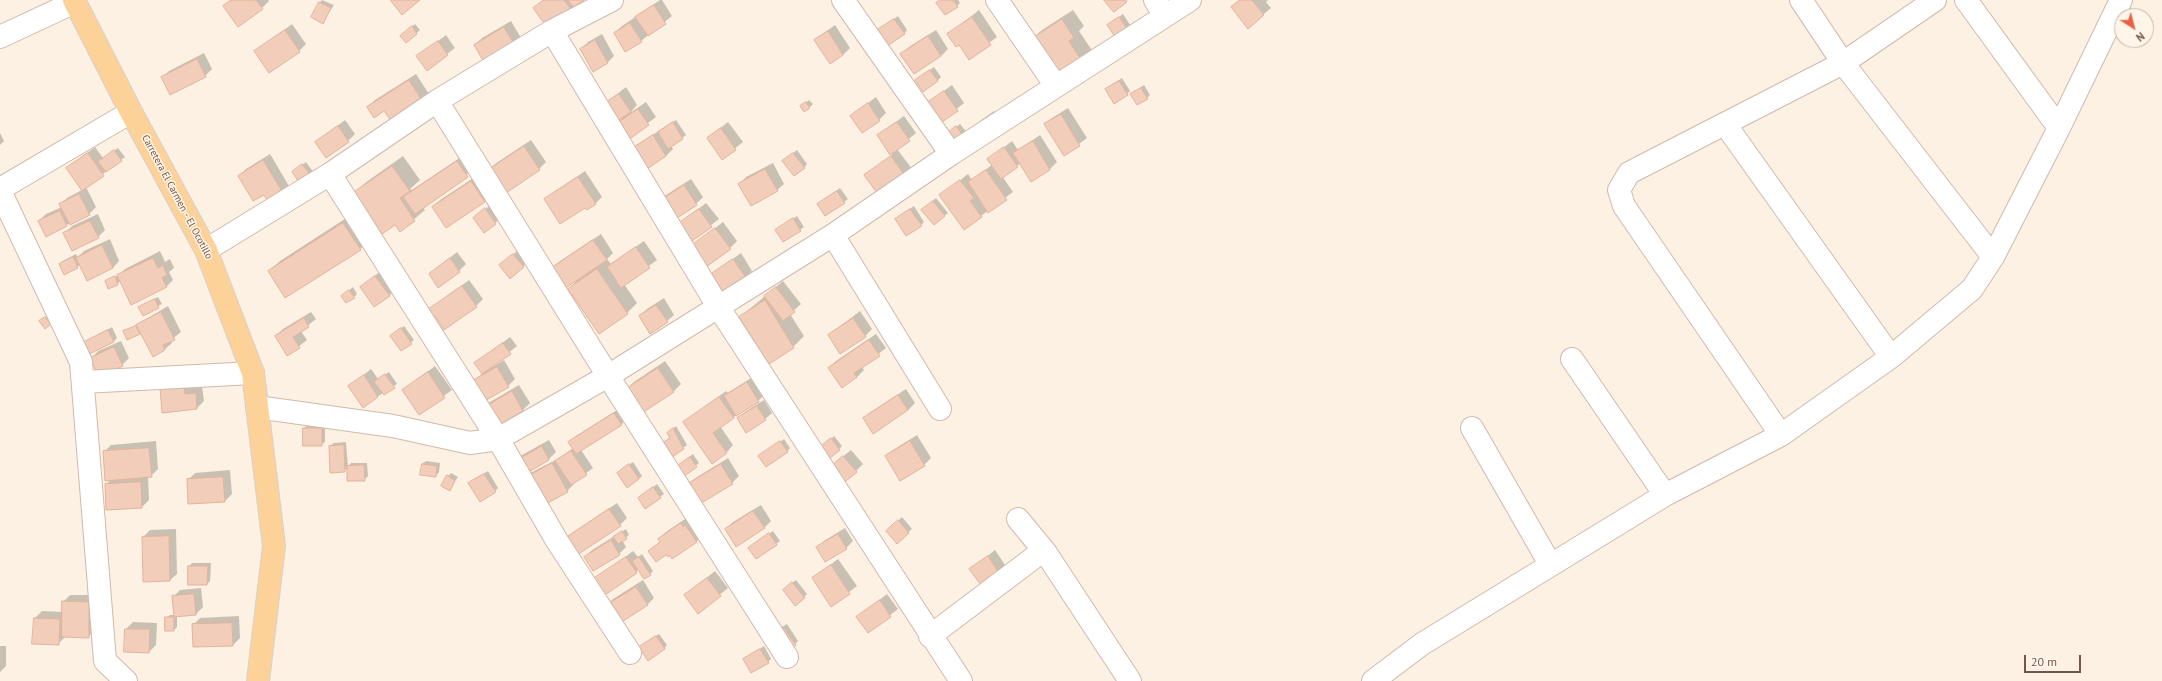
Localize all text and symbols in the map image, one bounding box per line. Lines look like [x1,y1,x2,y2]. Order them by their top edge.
north arrow [2114,8,2154,48]
text: N [2133,29,2148,45]
street label: Carretera El Carmen - El Ocotillo [139,133,215,261]
scale bar [2026,647,2083,673]
text: 20 m [2031,654,2057,669]

